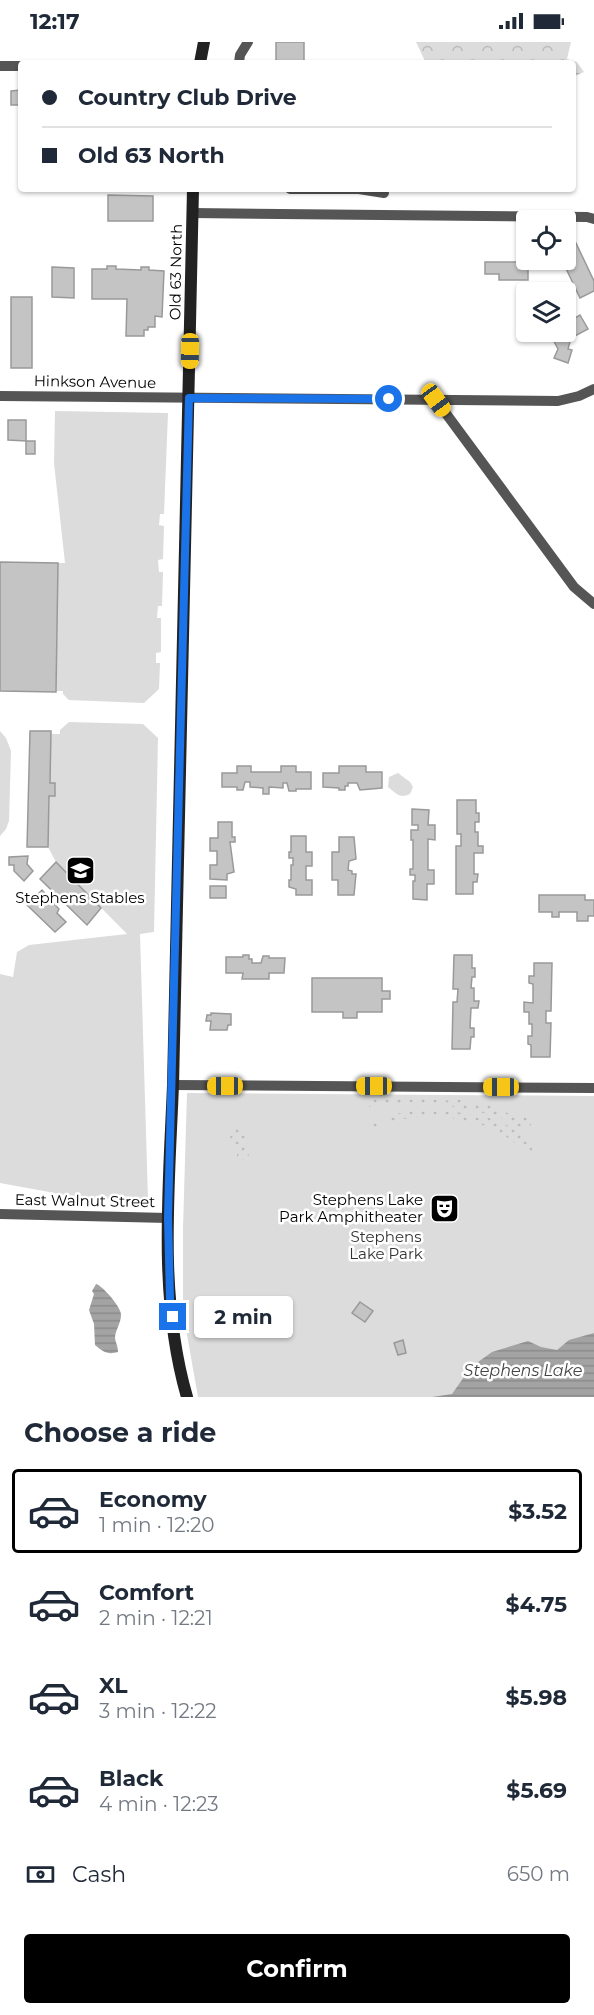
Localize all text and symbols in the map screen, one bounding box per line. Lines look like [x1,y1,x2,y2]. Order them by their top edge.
text: 12:17 [30,8,80,35]
text: Country Club Drive [78,84,297,111]
text: Old 63 North [78,142,225,169]
map controls [516,210,576,342]
button: locate [516,210,576,270]
street label: Old 63 North [165,224,186,320]
button: layers [516,282,576,342]
car [181,333,199,369]
street label: Hinkson Avenue [34,371,156,392]
car [418,380,454,420]
route start [375,385,402,412]
school or university icon: Stephens Stables [64,855,96,887]
place label: Stephens Stables [15,888,145,907]
car [207,1077,243,1095]
car [356,1077,392,1095]
car [483,1078,519,1096]
street label: East Walnut Street [15,1190,155,1211]
place label: Stephens Lake Park Amphitheater [279,1190,423,1226]
theatre icon: Stephens Lake Park Amphitheater [428,1193,460,1225]
park label: Stephens Lake Park [349,1227,423,1263]
callout: 2 min [194,1296,293,1338]
route end [159,1303,186,1330]
text: 2 min [214,1305,273,1329]
water label: Stephens Lake [464,1361,582,1380]
text: Choose a ride [24,1416,216,1449]
icon: car [27,1484,81,1538]
text: Economy [99,1486,207,1513]
text: $3.52 [508,1498,567,1525]
text: 1 min · 12:20 [99,1513,214,1537]
icon: car [27,1577,81,1631]
text: Comfort [99,1579,194,1606]
text: $4.75 [505,1591,567,1618]
text: 2 min · 12:21 [99,1606,213,1630]
icon: car [27,1670,81,1724]
text: XL [99,1672,128,1699]
text: $5.98 [506,1684,567,1711]
text: 3 min · 12:22 [99,1699,217,1723]
icon: car [27,1763,81,1817]
text: Black [99,1765,163,1792]
text: $5.69 [506,1777,567,1804]
text: 4 min · 12:23 [99,1792,219,1816]
icon: cash [24,1858,57,1891]
text: Cash [72,1861,126,1888]
text: 650 m [507,1862,570,1886]
button: Confirm [24,1934,570,2003]

